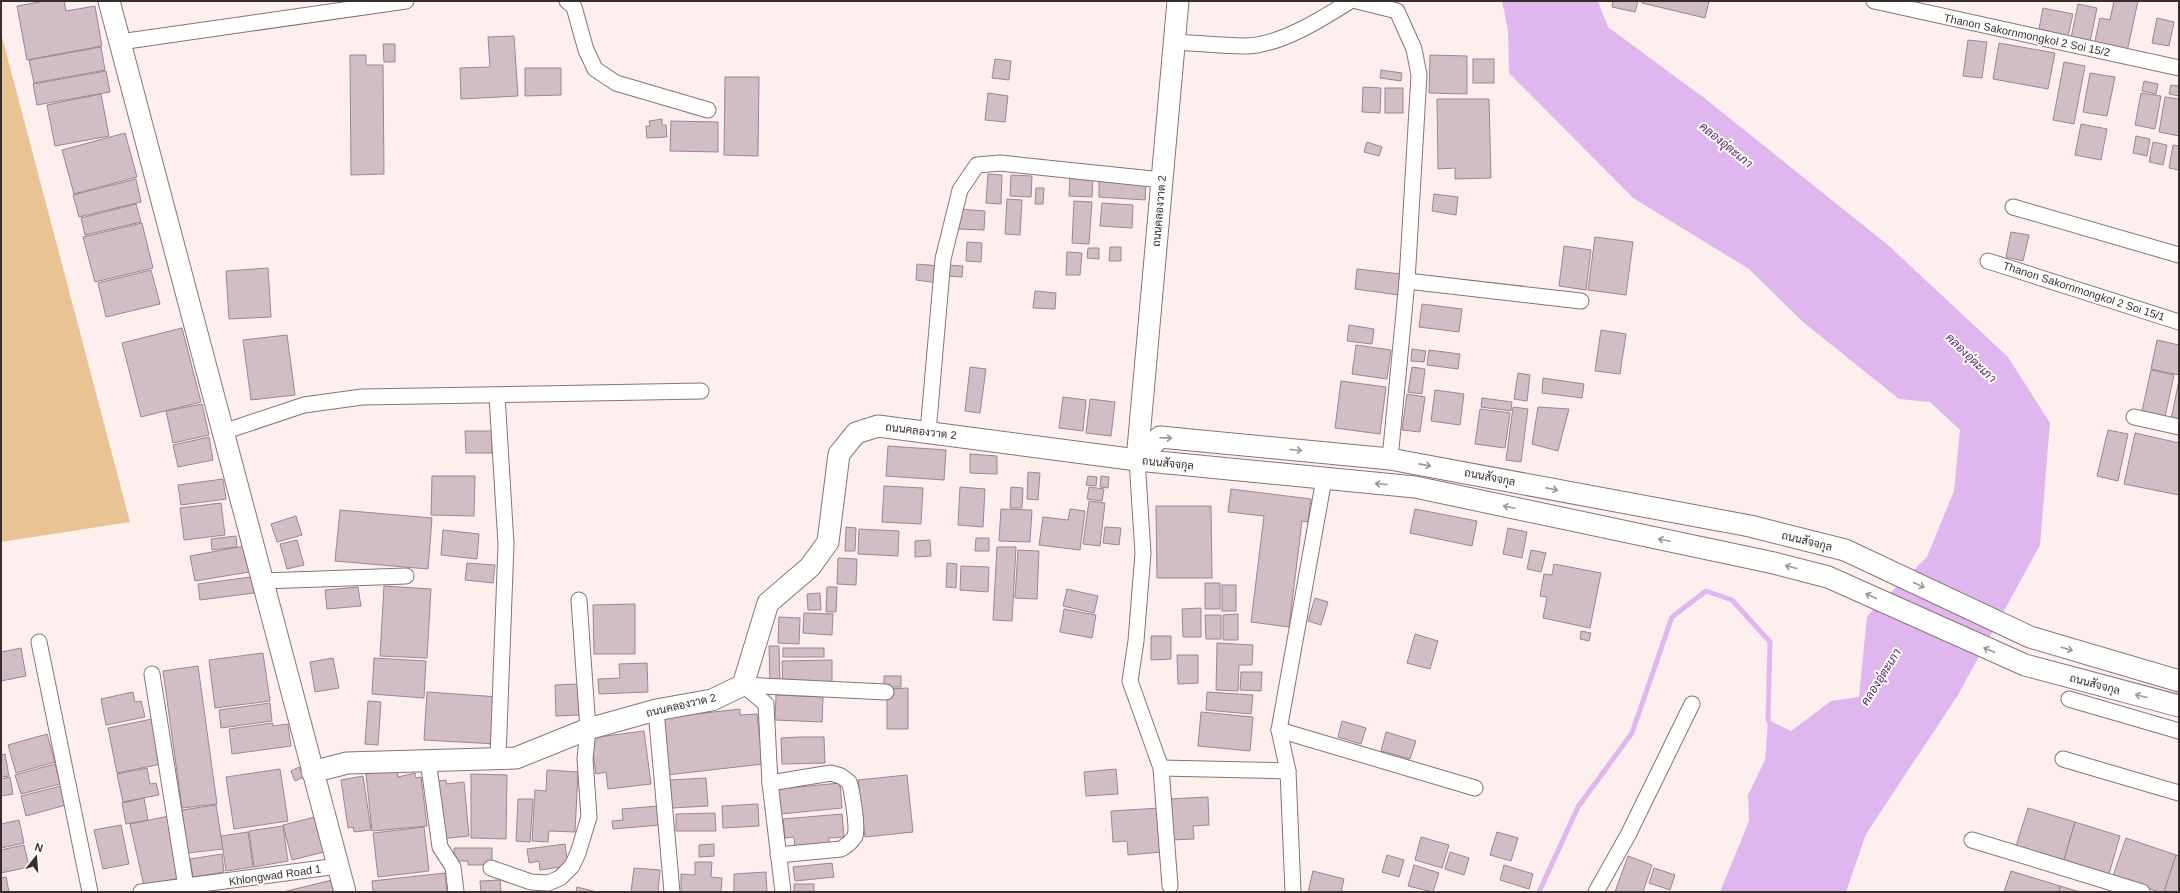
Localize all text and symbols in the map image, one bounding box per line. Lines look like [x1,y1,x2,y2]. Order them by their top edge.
street label: Thanon Sakornmongkol 2 Soi 15/2 [1943,12,2111,58]
water label: คลองอุ่ตะเภา [1695,119,1756,172]
street label: ถนนคลองวาด 2 [1150,175,1168,247]
street label: Thanon Sakornmongkol 2 Soi 15/1 [2002,259,2166,323]
water label: คลองอุ่ตะเภา [1942,331,1999,387]
street label: ถนนคลองวาด 2 [885,421,957,441]
one-way arrow [1159,434,1172,442]
one-way arrow [1289,446,1302,453]
street label: ถนนสัจจกุล [1141,453,1194,475]
one-way arrow [1418,461,1431,469]
street label: ถนนสัจจกุล [1463,465,1517,491]
one-way arrow [1375,481,1388,488]
one-way arrow [1545,485,1558,493]
one-way arrow [1503,503,1516,511]
street label: ถนนสัจจกุล [1780,528,1834,556]
one-way arrow [1658,535,1671,543]
one-way arrow [1784,563,1797,571]
one-way arrow [1912,582,1924,589]
one-way arrow [1865,592,1877,599]
water label: คลองอุ่ตะเภา [1858,646,1906,709]
one-way arrow [1984,646,1996,653]
one-way arrow [2060,646,2073,653]
street label: ถนนสัจจกุล [2068,671,2122,699]
street label: ถนนคลองวาด 2 [645,691,717,719]
one-way arrow [2135,692,2148,699]
north arrow [16,837,56,877]
text: N [33,841,45,854]
street label: Khlongwad Road 1 [228,863,322,887]

